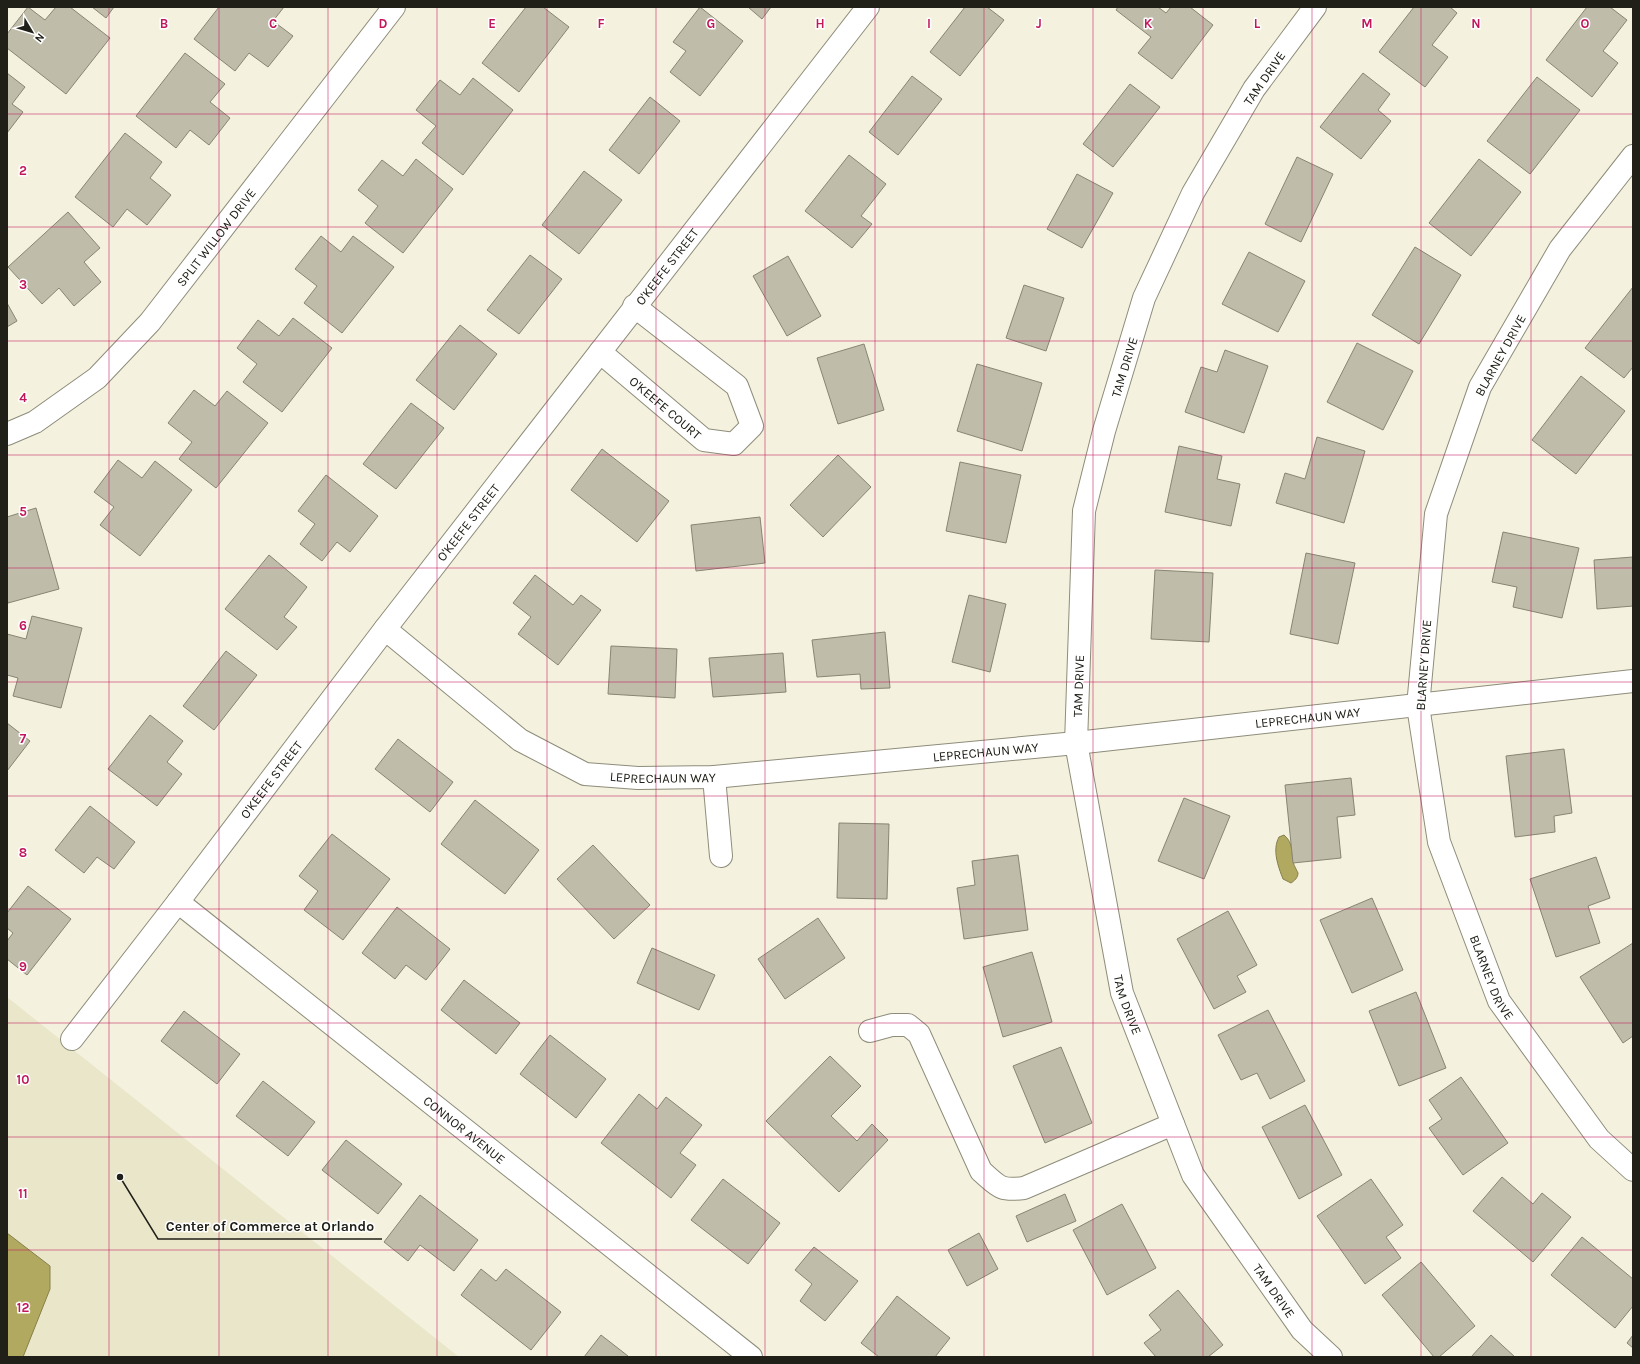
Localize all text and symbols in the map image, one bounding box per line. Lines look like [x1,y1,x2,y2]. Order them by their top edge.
north arrow [12,12,52,52]
text: B [160,16,168,31]
text: C [269,16,277,31]
text: D [379,16,388,31]
text: E [488,16,496,31]
text: F [597,16,605,31]
text: G [707,16,715,31]
text: H [815,16,825,31]
text: I [927,16,931,31]
text: J [1036,16,1042,31]
text: K [1144,16,1153,31]
text: L [1254,16,1261,31]
text: M [1361,16,1373,31]
text: N [1471,16,1481,31]
text: O [1581,16,1590,31]
text: N [32,31,47,45]
street label: TAM DRIVE [1240,48,1288,108]
text: 2 [19,163,27,178]
street label: SPLIT WILLOW DRIVE [174,185,259,289]
street label: O'KEEFE STREET [632,225,702,308]
text: 3 [19,277,27,292]
street label: BLARNEY DRIVE [1472,312,1529,399]
street label: TAM DRIVE [1108,335,1141,399]
street label: O'KEEFE COURT [626,373,705,443]
text: 4 [19,390,27,405]
street label: O'KEEFE STREET [434,481,503,564]
text: 5 [19,504,27,519]
text: 6 [19,618,27,633]
street label: BLARNEY DRIVE [1413,619,1434,711]
street label: TAM DRIVE [1070,655,1087,717]
street label: LEPRECHAUN WAY [1254,704,1361,731]
text: 7 [20,731,27,746]
street label: O'KEEFE STREET [237,738,306,822]
street label: LEPRECHAUN WAY [932,740,1039,764]
street label: LEPRECHAUN WAY [609,769,716,786]
text: 8 [19,845,27,860]
street label: BLARNEY DRIVE [1467,933,1517,1023]
text: 9 [19,959,27,974]
street label: TAM DRIVE [1111,974,1144,1037]
text: 10 [17,1072,29,1087]
street label: CONNOR AVENUE [420,1093,508,1167]
text: 11 [18,1186,28,1201]
callout: Center of Commerce at Orlando [158,1213,382,1239]
text: Center of Commerce at Orlando [166,1218,374,1235]
street label: TAM DRIVE [1250,1261,1298,1321]
text: 12 [17,1300,29,1315]

